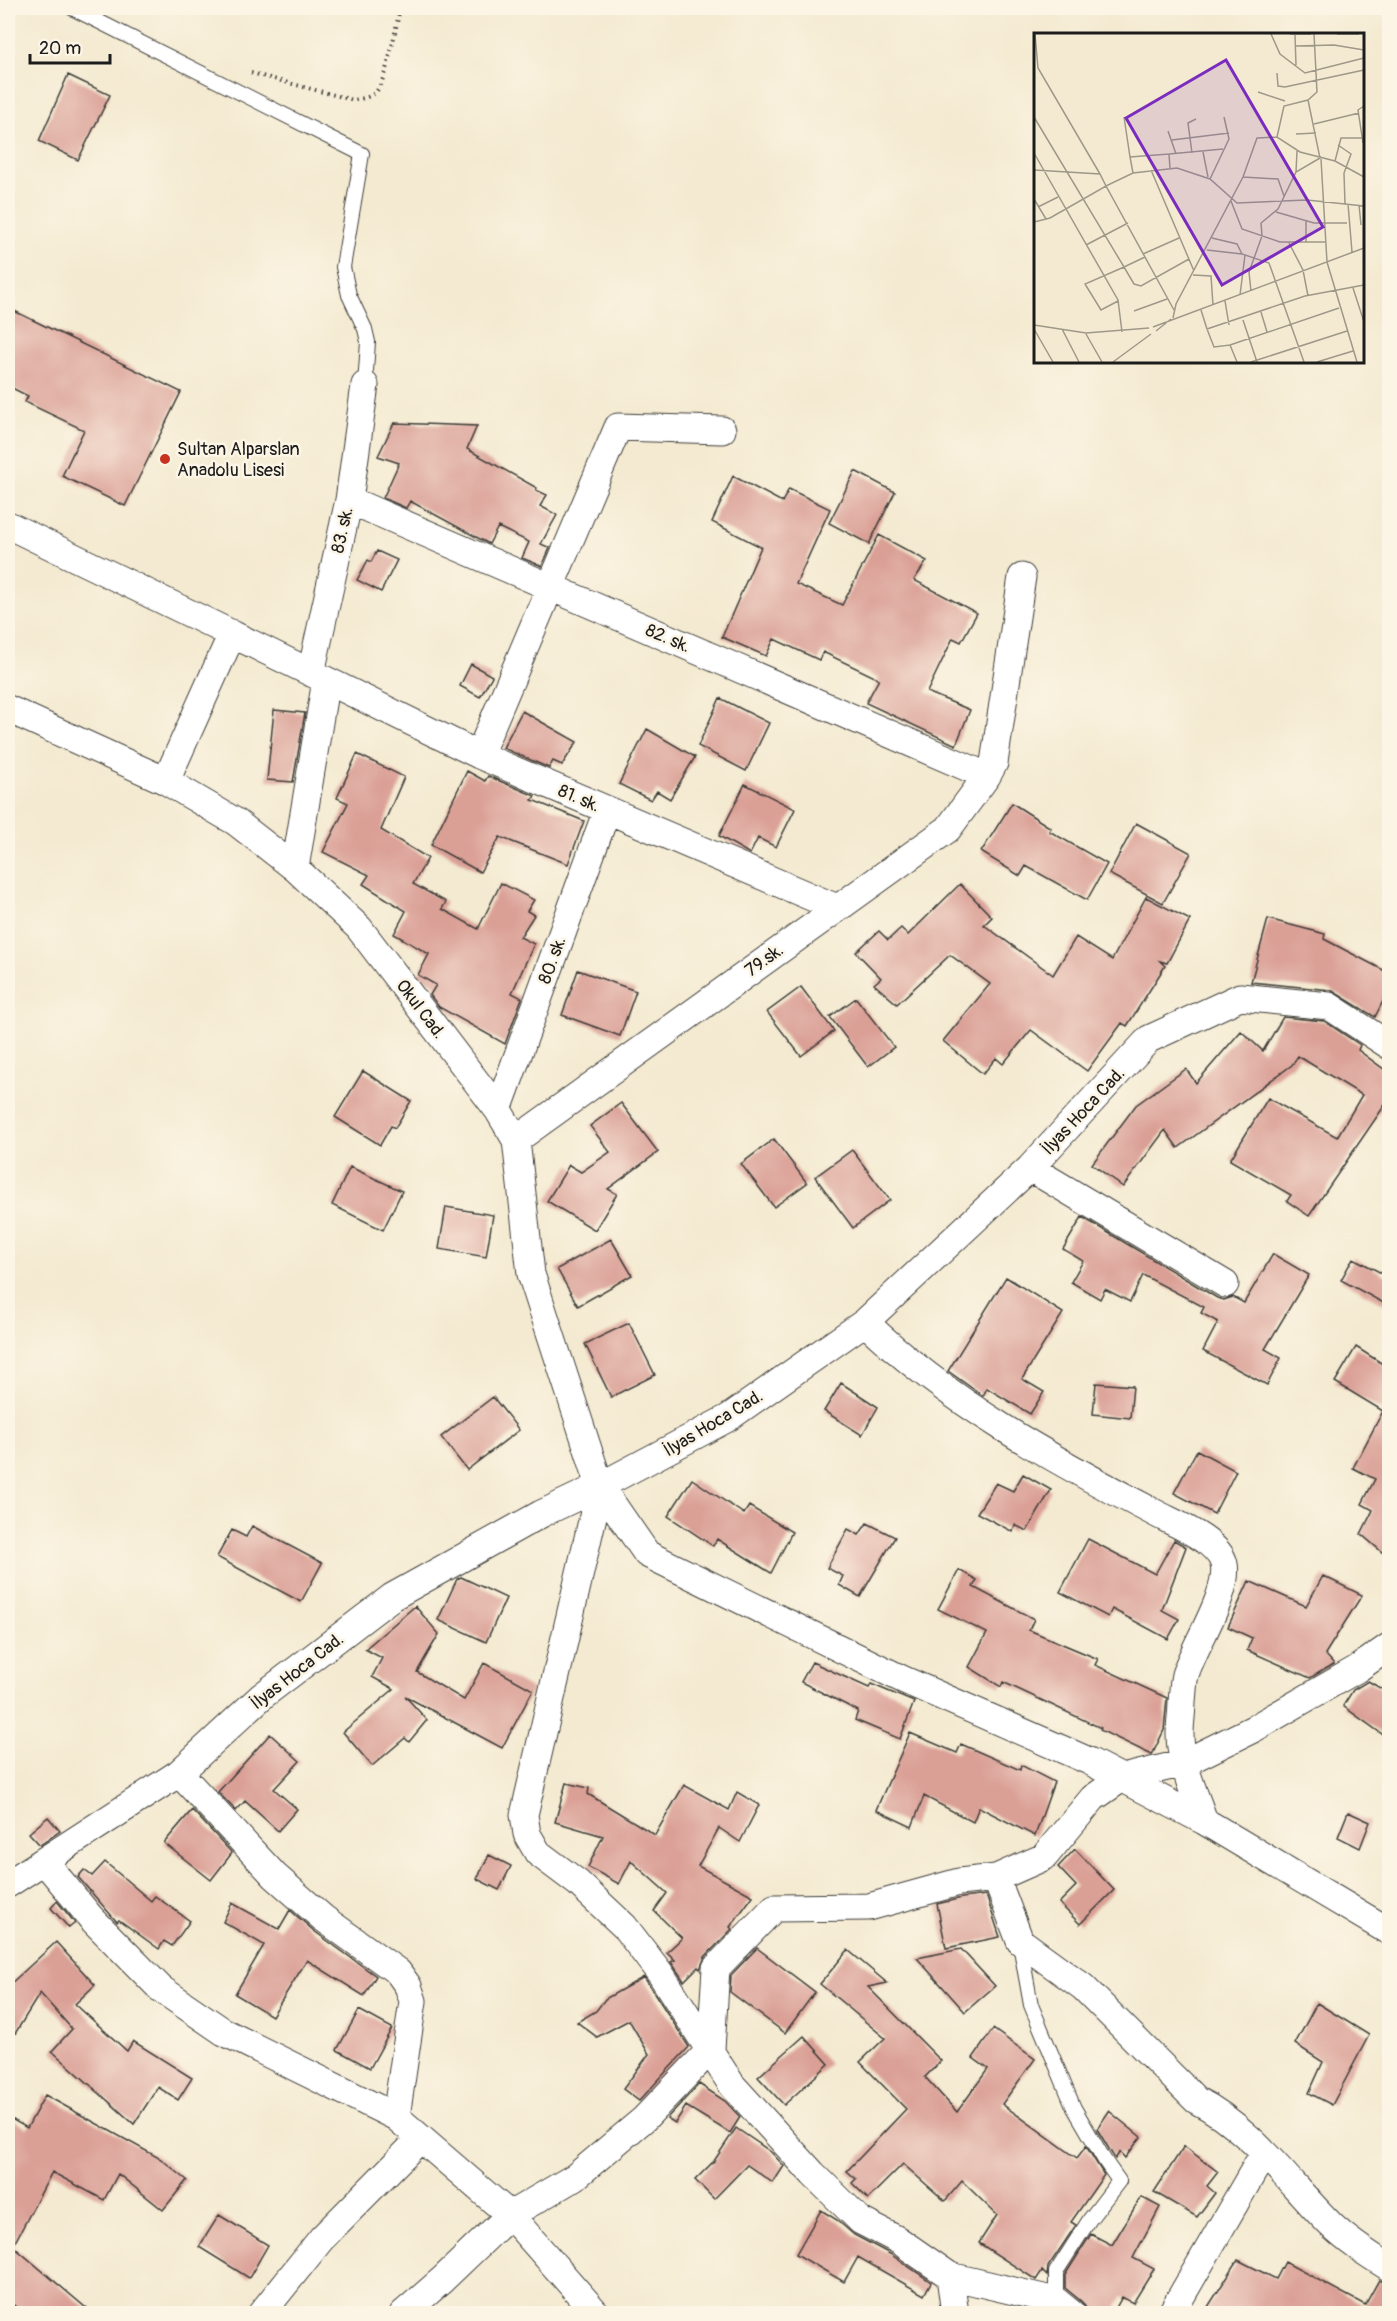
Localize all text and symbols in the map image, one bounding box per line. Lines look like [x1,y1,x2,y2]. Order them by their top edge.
scale bar [30,27,110,65]
inset map [1034,33,1364,363]
text: 20 m [39,37,81,60]
place label: Sultan Alparslan Anadolu Lisesi [177,438,300,482]
marker: Sultan Alparslan Anadolu Lisesi [158,452,172,466]
street label: 83. sk. [326,505,359,555]
street label: 82. sk. [642,619,694,658]
street label: 81. sk. [554,779,603,818]
street label: 80. sk. [533,933,572,987]
street label: 79.sk. [740,939,788,982]
street label: Okul Cad. [391,975,450,1044]
street label: İlyas Hoca Cad. [1037,1063,1130,1160]
street label: İlyas Hoca Cad. [659,1385,767,1462]
street label: İlyas Hoca Cad. [246,1628,349,1715]

